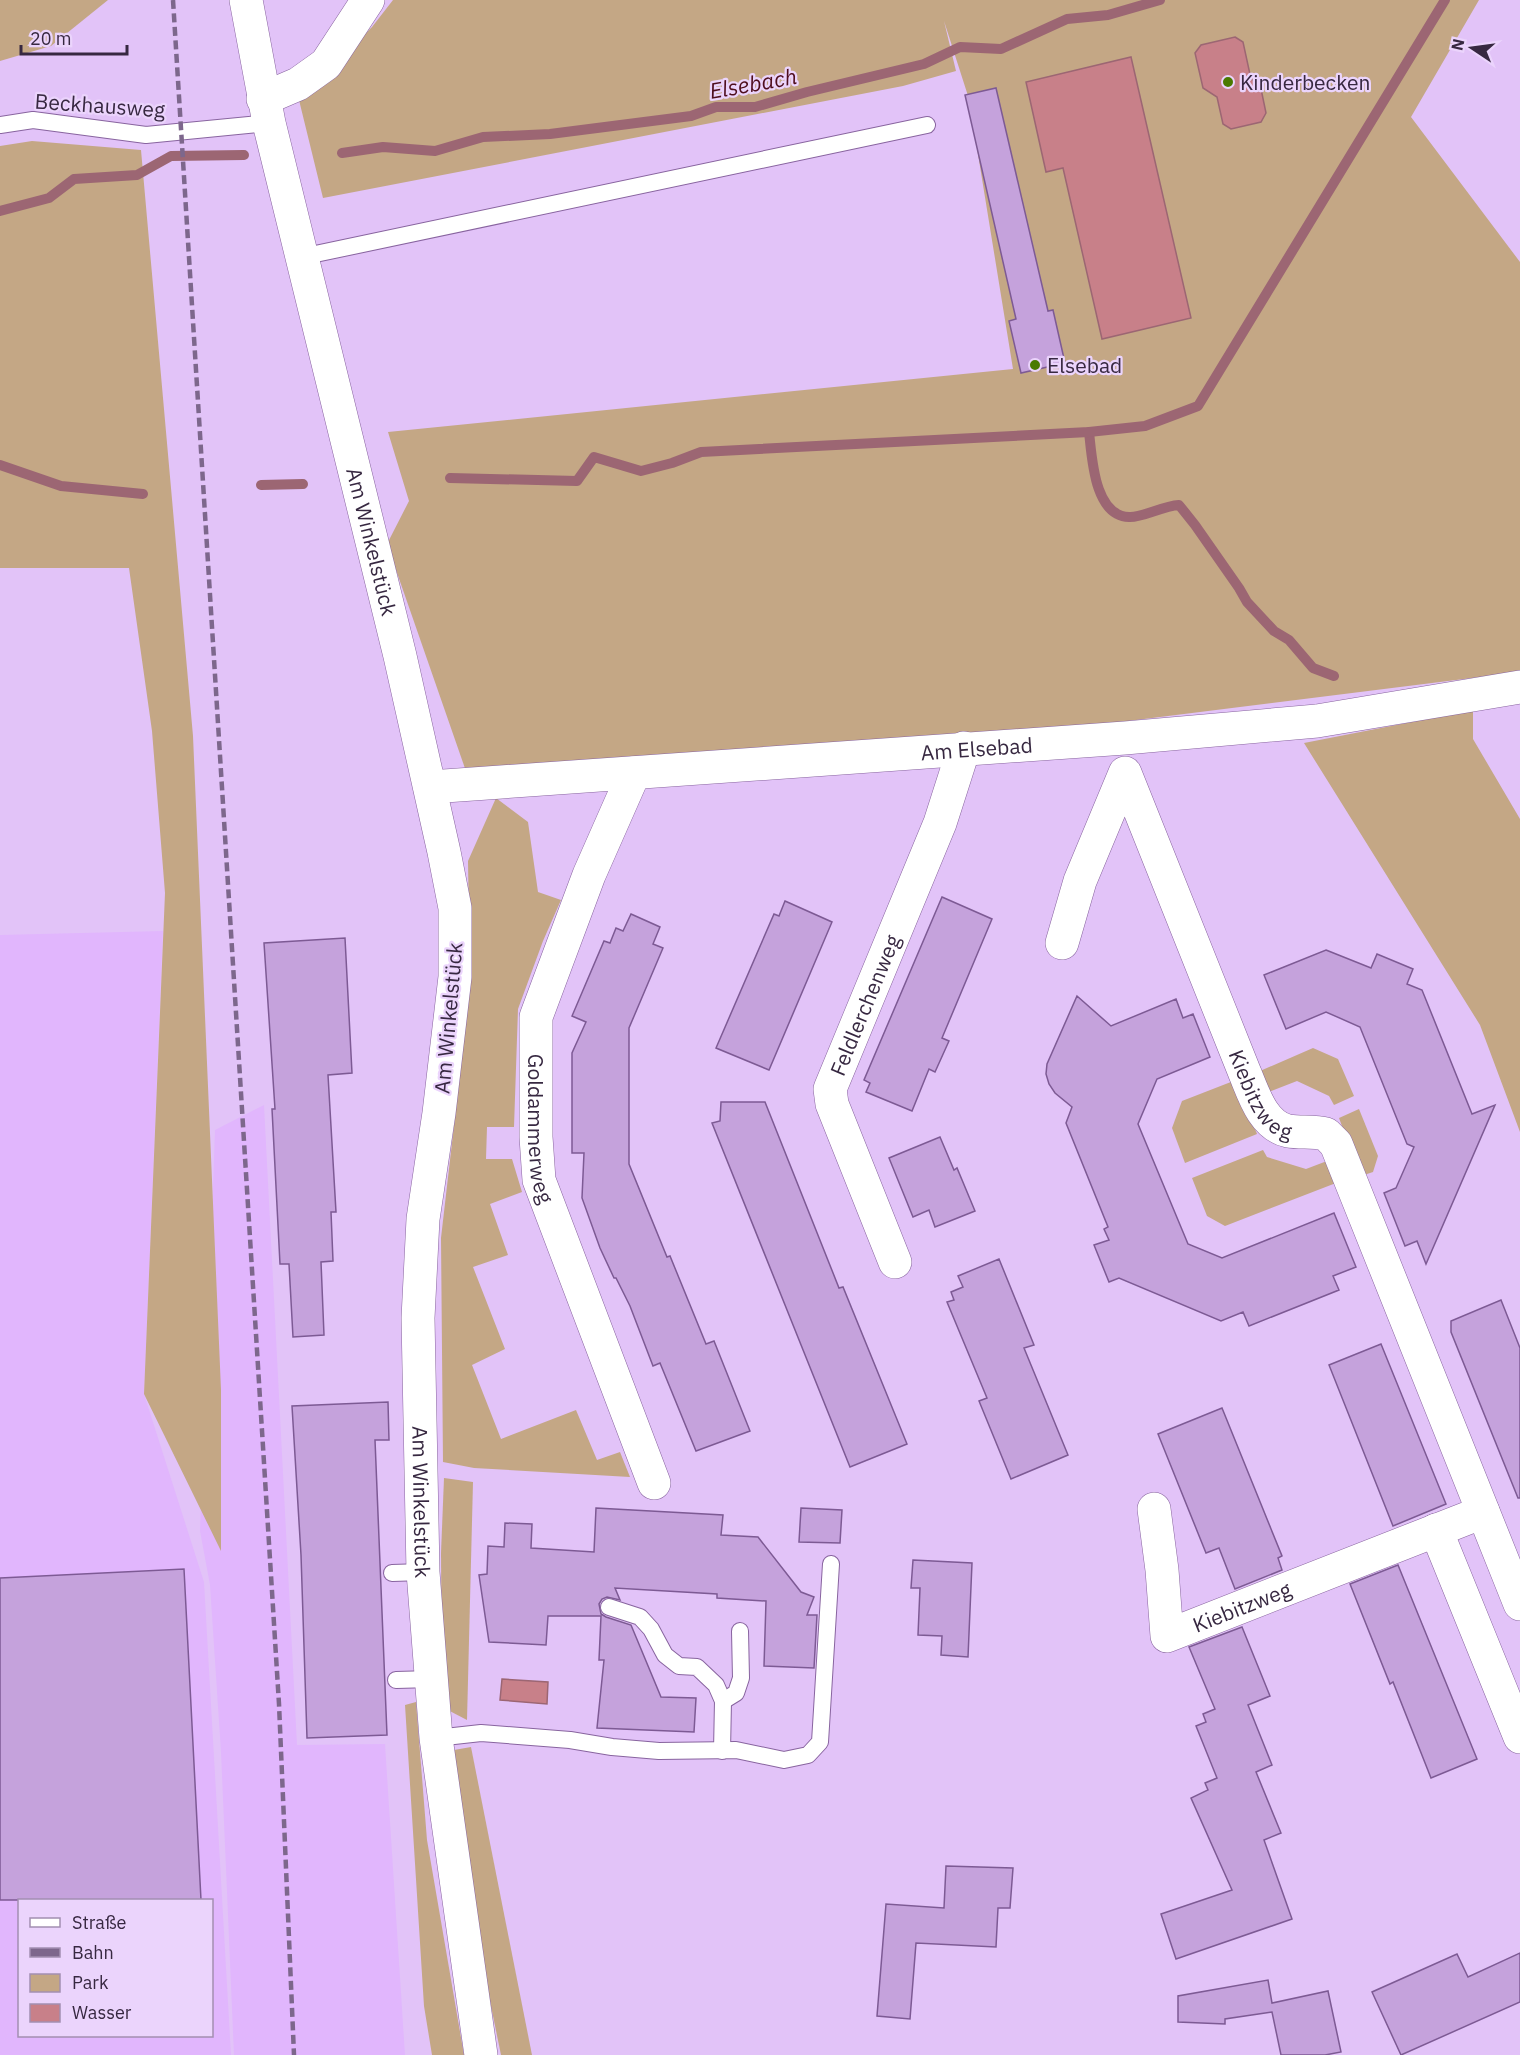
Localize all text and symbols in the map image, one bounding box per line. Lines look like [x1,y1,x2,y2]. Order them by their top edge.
scale bar [21,18,128,56]
north arrow [1442,18,1502,78]
text: 20 m [30,27,72,50]
text: N [1446,37,1468,53]
water label: Elsebach [707,61,799,105]
place label: Kinderbecken [1240,68,1370,96]
marker: Kinderbecken [1221,75,1235,89]
street label: Beckhausweg [34,86,166,124]
place label: Elsebad [1047,351,1122,379]
marker: Elsebad [1028,358,1042,372]
street label: Am Winkelstück [340,464,404,618]
street label: Am Elsebad [920,731,1034,766]
street label: Feldlerchenweg [823,930,906,1080]
street label: Am Winkelstück [427,941,469,1095]
street label: Kiebitzweg [1223,1045,1295,1146]
street label: Goldammerweg [522,1054,561,1207]
street label: Am Winkelstück [406,1426,437,1579]
street label: Kiebitzweg [1189,1575,1295,1639]
legend [18,1899,213,2037]
text: Straße [72,1911,126,1934]
text: Bahn [72,1941,114,1964]
text: Park [72,1971,109,1994]
text: Wasser [72,2001,132,2024]

